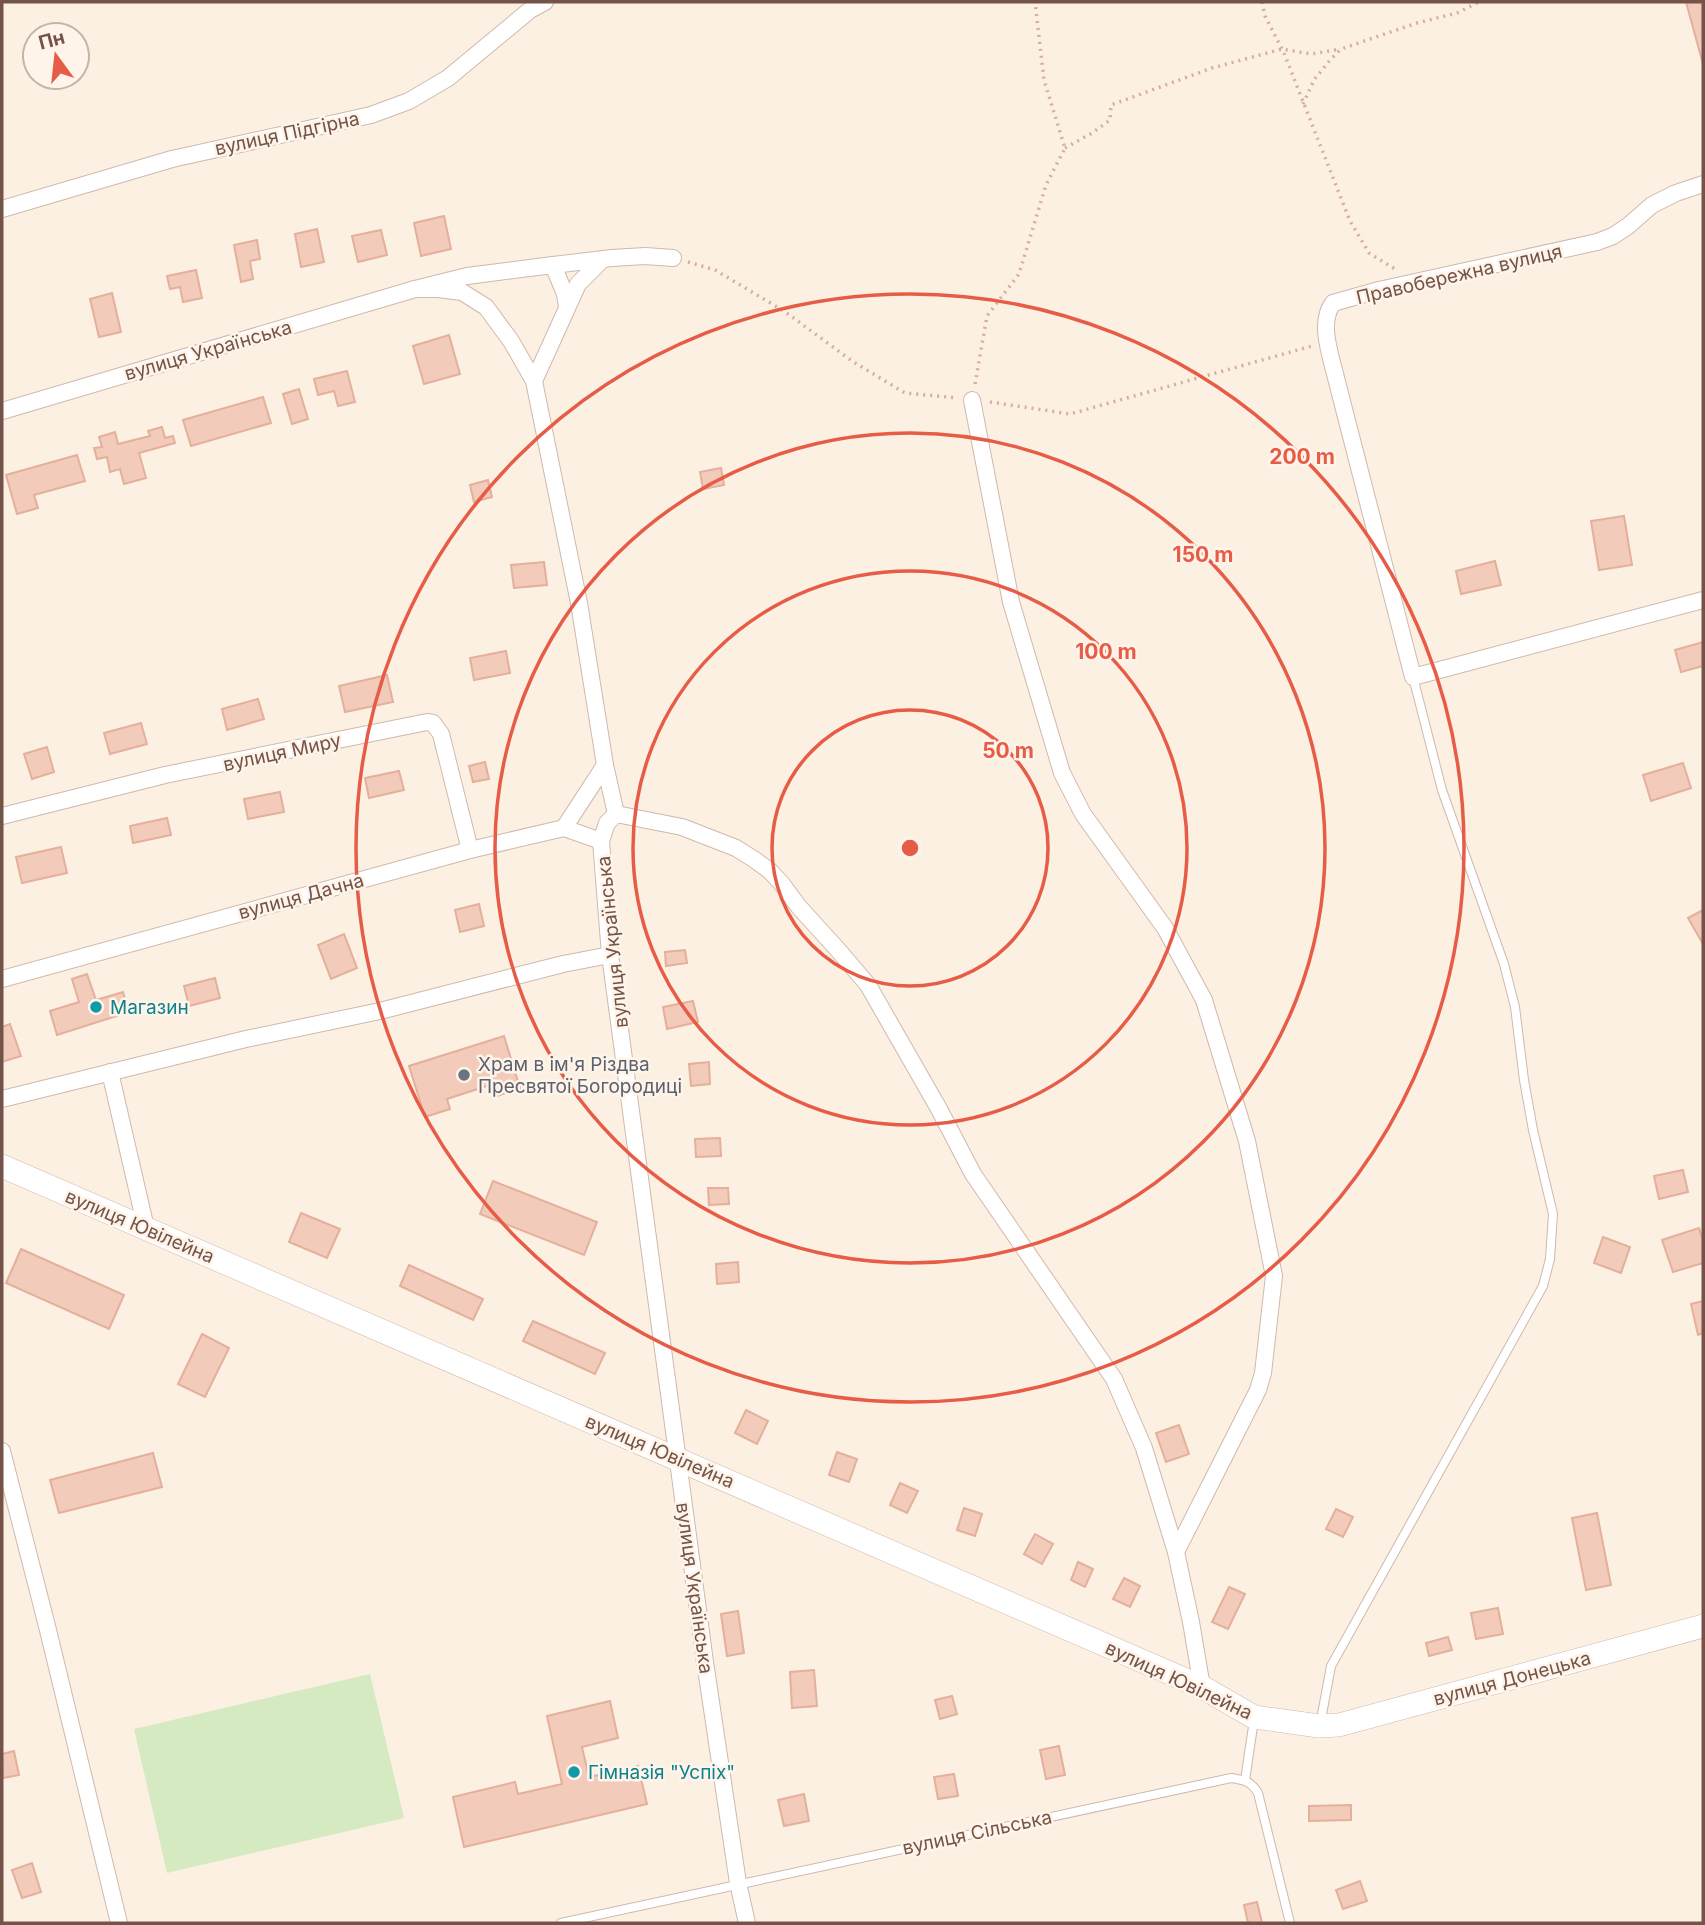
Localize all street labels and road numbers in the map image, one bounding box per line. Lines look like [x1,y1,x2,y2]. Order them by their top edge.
street label: вулиця Підгірна [213,107,362,160]
street label: Правобережна вулиця [1354,240,1564,309]
street label: вулиця Українська [122,316,294,385]
street label: вулиця Миру [221,729,344,776]
street label: вулиця Українська [592,855,633,1029]
street label: вулиця Дачна [236,869,366,924]
street label: вулиця Ювілейна [62,1185,218,1268]
street label: вулиця Ювілейна [582,1410,738,1493]
street label: вулиця Українська [671,1501,718,1675]
street label: вулиця Ювілейна [1102,1636,1256,1725]
street label: вулиця Донецька [1431,1646,1593,1711]
street label: вулиця Сільська [900,1805,1054,1860]

